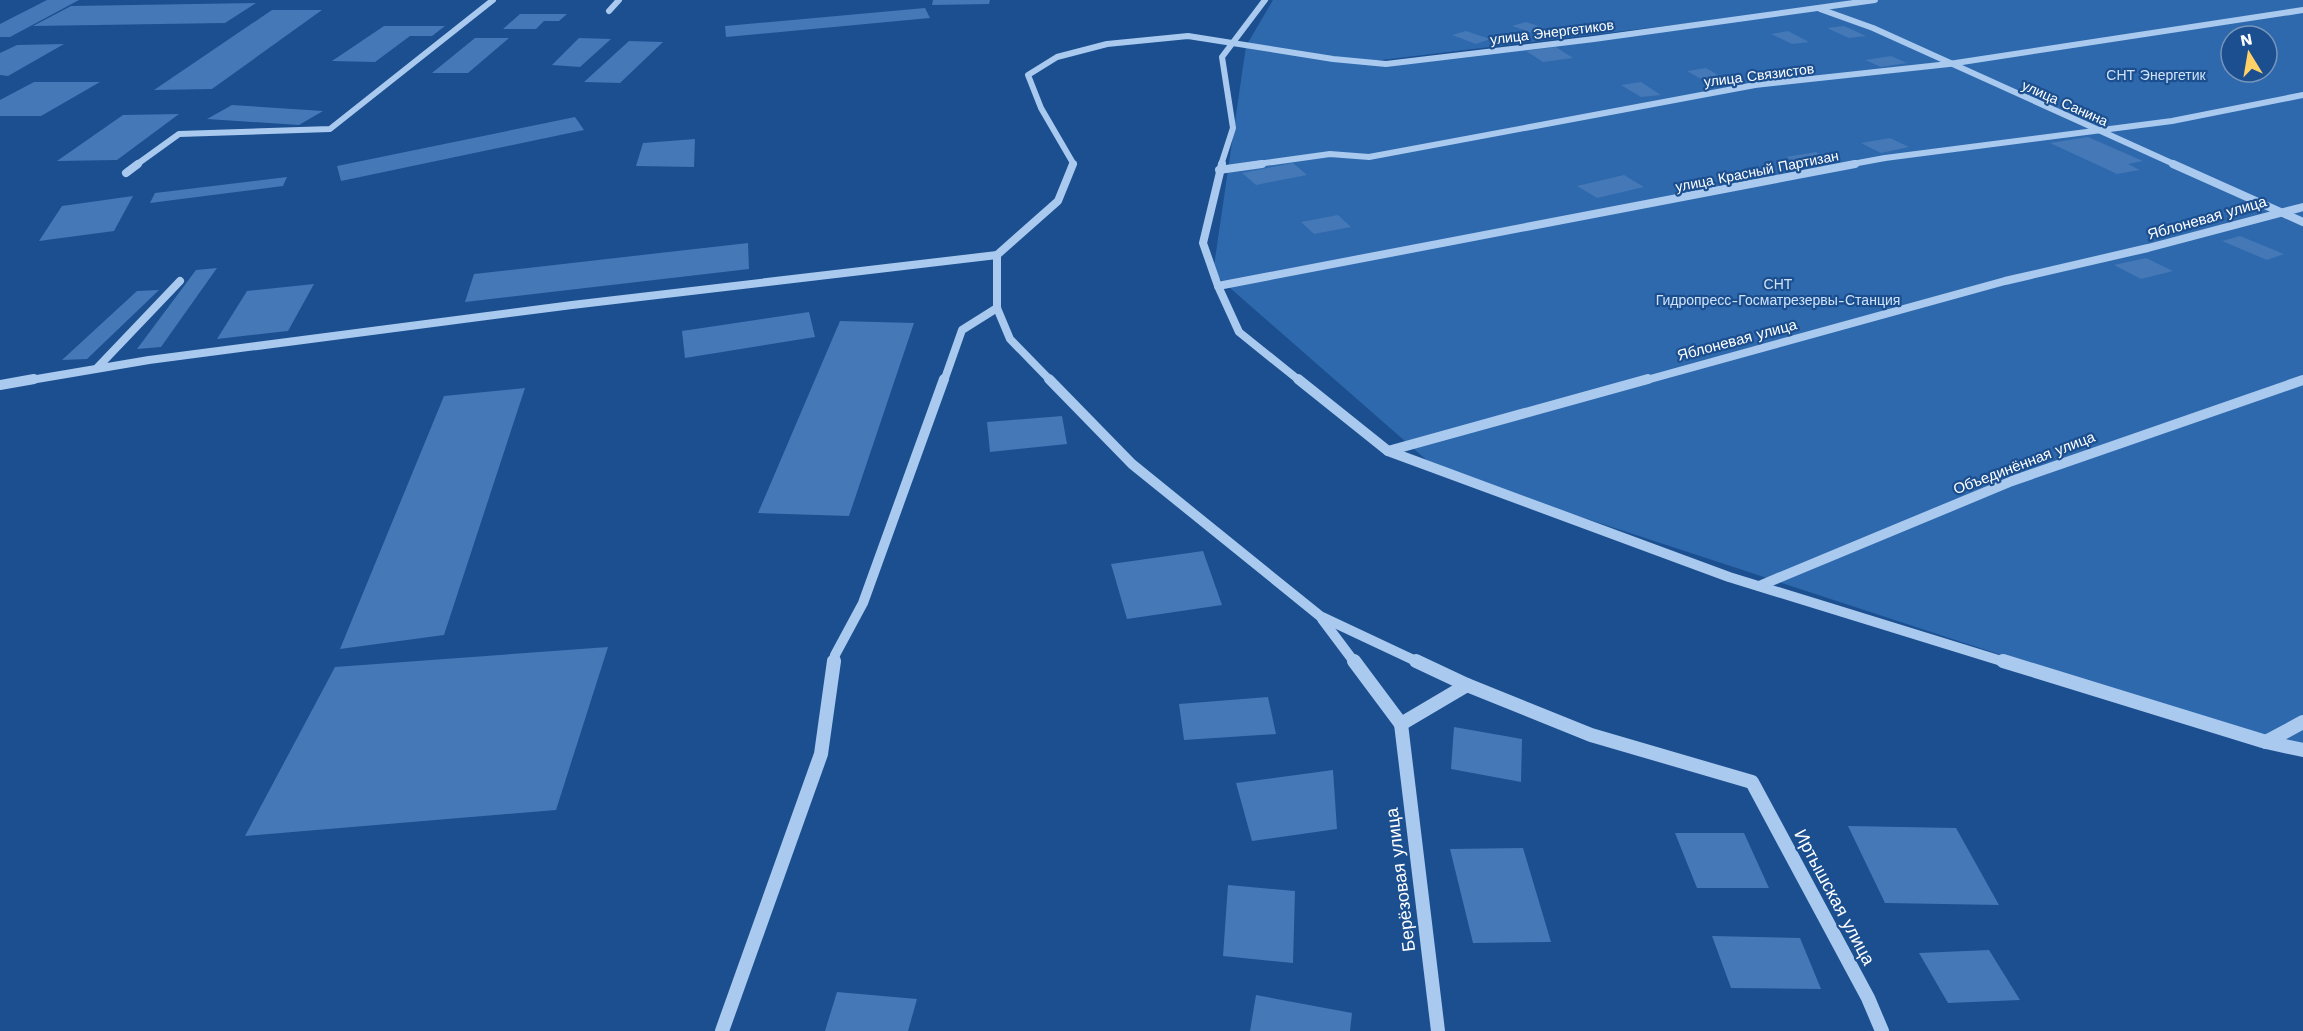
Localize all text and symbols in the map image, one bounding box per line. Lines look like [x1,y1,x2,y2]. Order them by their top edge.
street label: улица Энергетиков [1489,16,1615,48]
north arrow [2219,24,2279,84]
text: N [2239,29,2254,50]
street label: улица Связистов [1703,60,1815,90]
park label: СНТ Энергетик [2106,67,2207,83]
street label: улица Санина [2020,77,2111,129]
street label: улица Красный Партизан [1674,147,1840,195]
street label: Яблоневая улица [2145,192,2269,244]
park label: СНТ Гидропресс-Госматрезервы-Станция [1656,276,1900,308]
street label: Яблоневая улица [1675,315,1799,365]
street label: Объединённая улица [1951,427,2098,498]
street label: Берёзовая улица [1381,806,1419,953]
street label: Иртышская улица [1790,825,1880,969]

